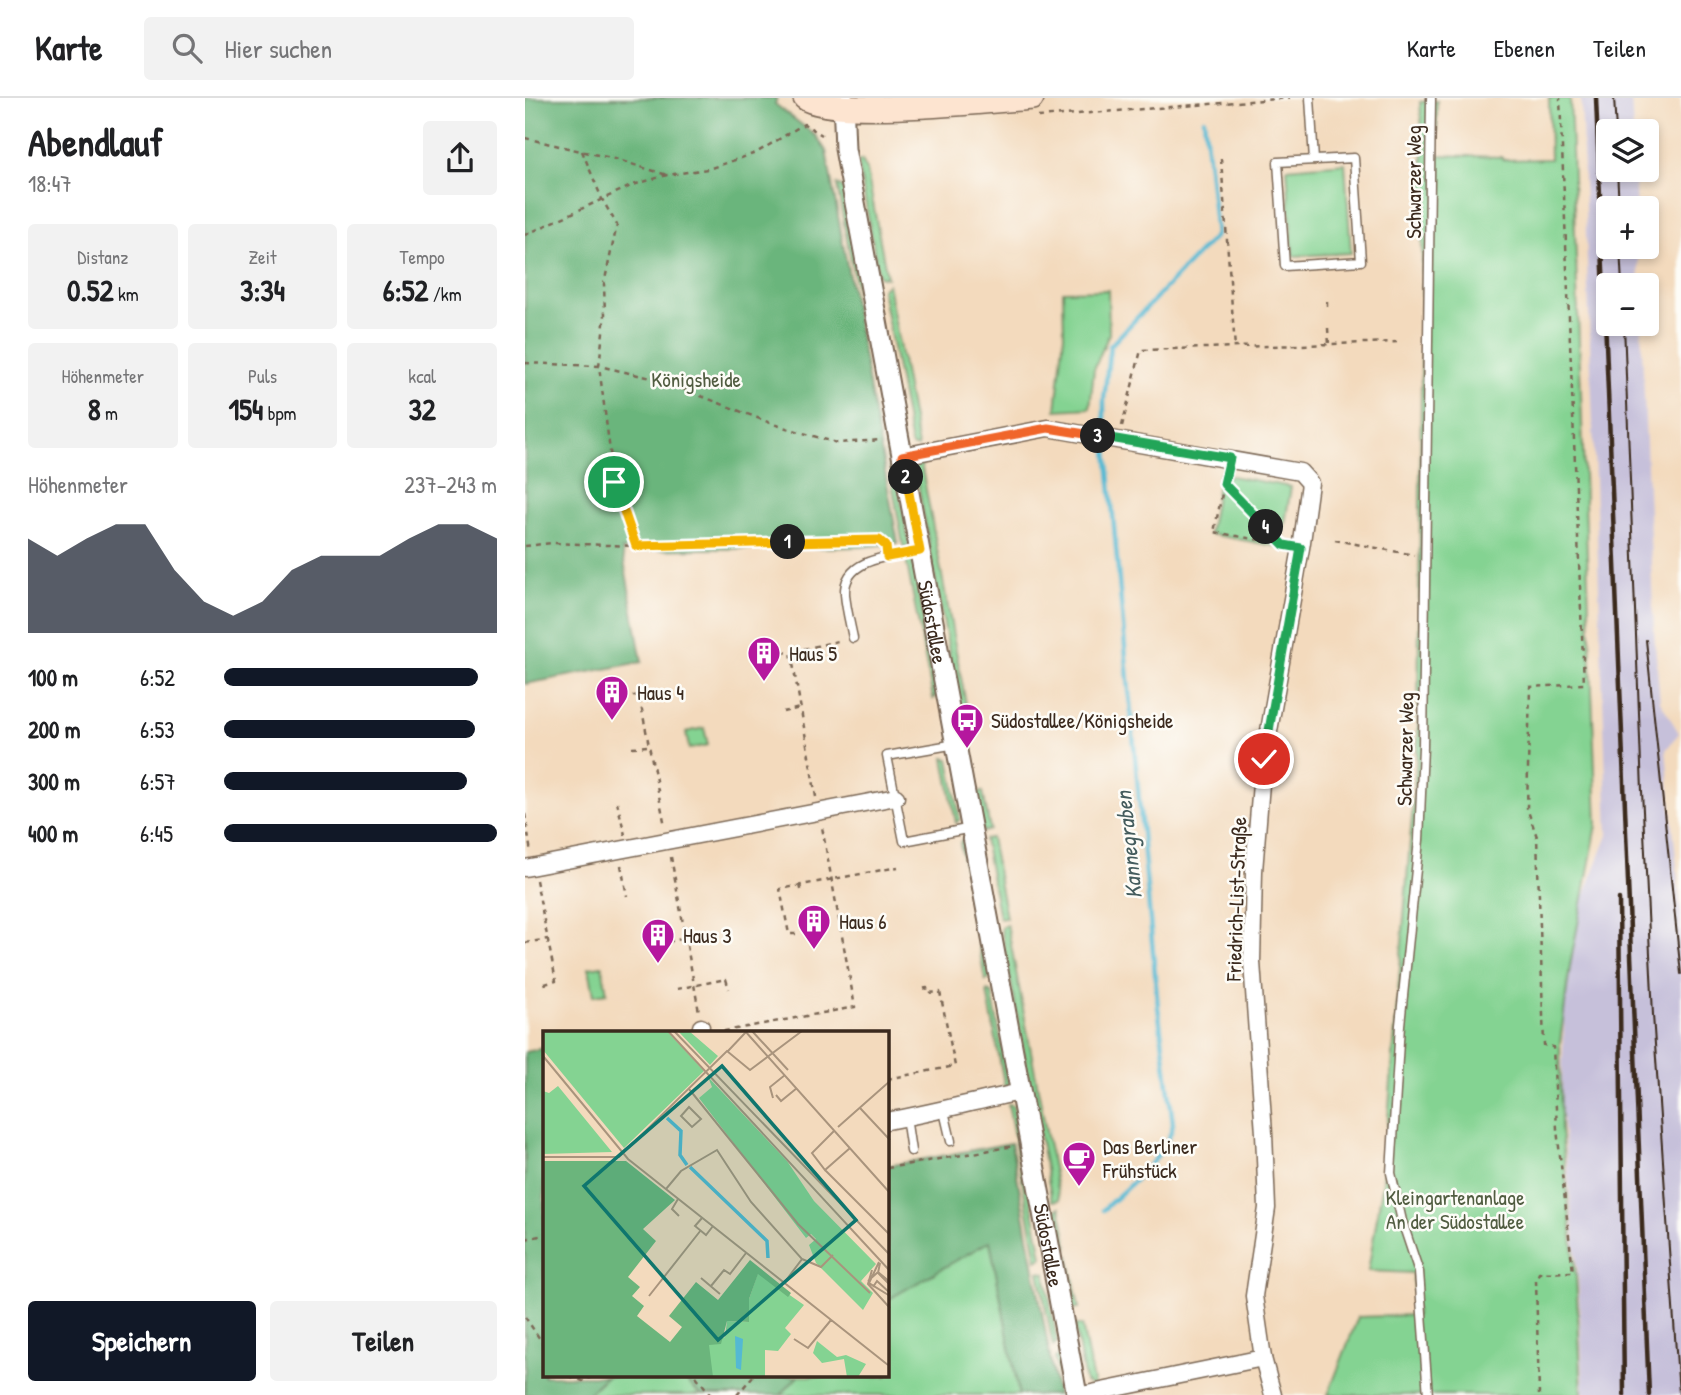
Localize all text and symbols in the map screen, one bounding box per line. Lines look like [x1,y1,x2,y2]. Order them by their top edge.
search box [144,17,634,80]
text: Karte [35,26,102,70]
icon: search [168,29,206,67]
text: Hier suchen [224,31,332,66]
text: Karte [1407,32,1456,64]
text: Ebenen [1494,32,1555,64]
text: Teilen [1593,32,1646,64]
text: Abendlauf [28,116,163,168]
map controls [1596,119,1659,336]
button: layers [1596,119,1659,182]
button: share [423,121,497,195]
street label: Schwarzer Weg [1399,125,1428,239]
text: 18:47 [28,168,72,199]
button: + [1596,196,1659,259]
text: Distanz [77,244,128,270]
text: Zeit [248,244,276,270]
text: Tempo [400,244,445,270]
text: 0.52 [67,270,114,310]
text: 3:34 [240,270,285,310]
text: 6:52 [383,270,428,310]
button: − [1596,273,1659,336]
text: km [114,281,139,307]
text: /km [428,281,462,307]
text: Höhenmeter [62,363,144,389]
text: Puls [248,363,277,389]
text: kcal [408,363,436,389]
park label: Königsheide [651,365,741,394]
text: 8 [88,389,101,429]
text: 154 [228,389,263,429]
text: 32 [408,389,436,429]
text: m [101,400,118,426]
text: bpm [263,400,297,426]
pin: 3 [1081,418,1115,454]
text: 3 [1093,422,1102,448]
pin [584,452,644,512]
pin: 2 [889,460,923,494]
icon: arrive [595,463,633,501]
text: 2 [901,463,910,489]
text: Höhenmeter [28,469,128,500]
text: 237–243 m [404,469,497,500]
pin: 4 [1249,510,1283,544]
text: 4 [1262,513,1269,539]
pin: 1 [771,524,805,560]
text: 1 [784,528,791,554]
street label: Südostallee [911,578,955,666]
building icon: Haus 5 [745,634,783,683]
place label: Haus 5 [789,639,837,668]
text: 100 m [28,662,78,693]
text: 6:52 [140,662,175,693]
building icon: Haus 4 [593,673,631,722]
place label: Haus 4 [637,678,684,707]
street label: Schwarzer Weg [1390,692,1420,806]
bus stop icon: Südostallee/Königsheide [948,701,986,750]
place label: Südostallee/Königsheide [991,706,1173,735]
text: 200 m [28,714,80,745]
text: 6:53 [140,714,175,745]
pin [1234,729,1294,789]
icon: check [1245,740,1283,778]
text: 300 m [28,766,80,797]
text: 6:57 [140,766,176,797]
water label: Kannegraben [1107,788,1150,900]
street label: Friedrich-List-Straße [1219,816,1253,983]
text: 400 m [28,818,78,849]
text: 6:45 [140,818,173,849]
building icon: Haus 6 [795,902,833,951]
place label: Haus 6 [839,907,887,936]
building icon: Haus 3 [639,916,677,965]
place label: Haus 3 [683,921,732,950]
inset map [543,1031,889,1378]
place label: Das Berliner Frühstück [1102,1132,1197,1185]
cafe icon: Das Berliner Frühstück [1060,1139,1098,1188]
park label: Kleingartenanlage An der Südostallee [1385,1183,1525,1236]
street label: Südostallee [1027,1201,1071,1289]
button: Speichern [28,1301,256,1381]
button: Teilen [270,1301,497,1381]

